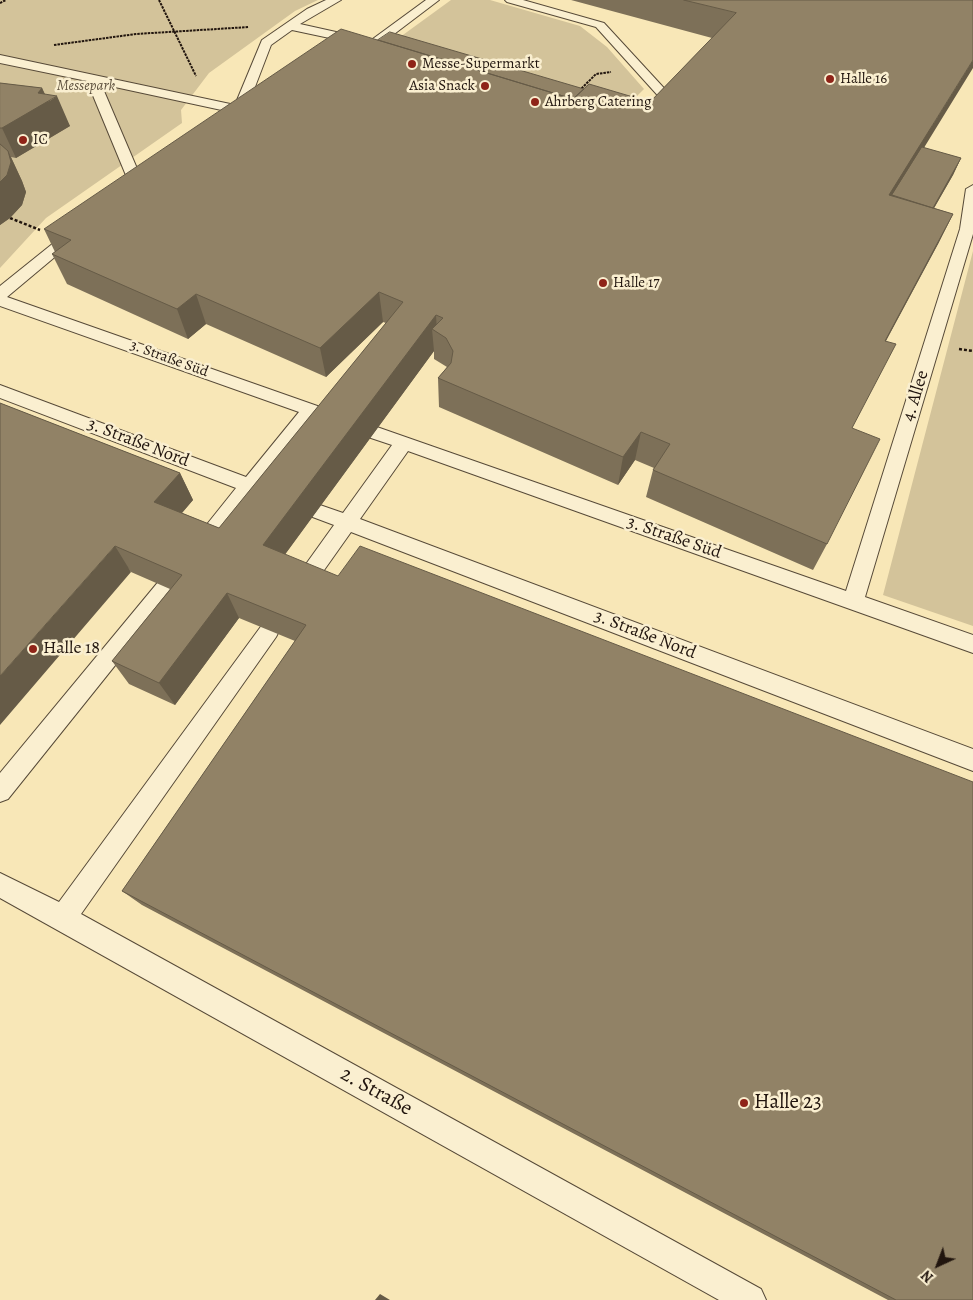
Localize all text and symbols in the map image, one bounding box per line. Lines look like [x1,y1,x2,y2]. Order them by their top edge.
place label: Messe-Supermarkt [422,55,540,73]
marker: Messe-Supermarkt [406,58,418,70]
place label: Halle 16 [840,70,887,88]
marker: Halle 16 [824,73,836,85]
park label: Messepark [57,77,115,95]
place label: Asia Snack [409,77,475,95]
marker: Asia Snack [479,80,491,92]
place label: Ahrberg Catering [545,93,652,111]
marker: Ahrberg Catering [529,96,541,108]
place label: IC [33,131,48,149]
marker: IC [17,134,29,146]
place label: Halle 17 [613,274,659,292]
marker: Halle 17 [597,277,609,289]
street label: 3. Straße Süd [127,337,211,381]
street label: 4. Allee [898,368,934,424]
street label: 3. Straße Nord [84,414,192,472]
street label: 3. Straße Süd [624,512,724,564]
street label: 3. Straße Nord [591,606,699,664]
place label: Halle 18 [43,638,100,660]
marker: Halle 18 [27,643,39,655]
street label: 2. Straße [336,1062,416,1122]
place label: Halle 23 [754,1090,822,1116]
marker: Halle 23 [738,1097,750,1109]
north arrow [913,1240,963,1290]
text: N [917,1266,938,1287]

